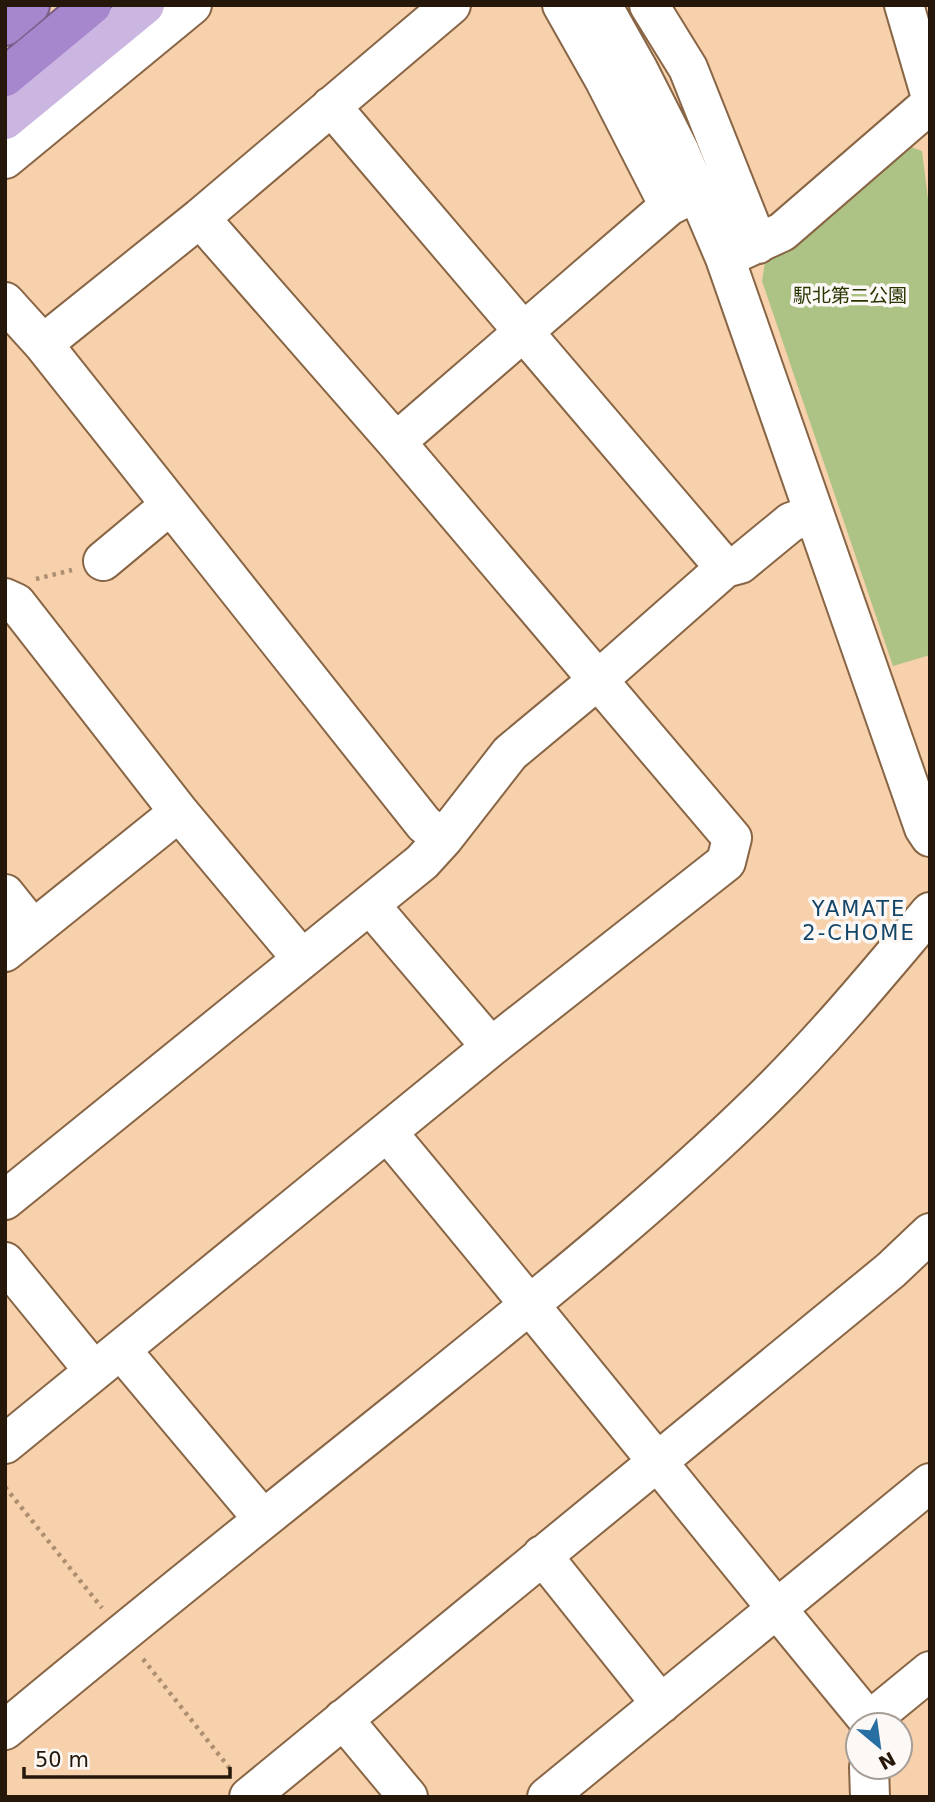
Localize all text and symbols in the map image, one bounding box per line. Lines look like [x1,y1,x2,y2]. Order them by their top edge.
park label: 駅北第二公園 [793,284,907,306]
district label: YAMATE 2-CHOME [802,897,916,945]
north arrow [844,1711,914,1781]
scale bar [24,1736,231,1780]
text: N [875,1747,900,1774]
text: 50 m [35,1748,89,1772]

